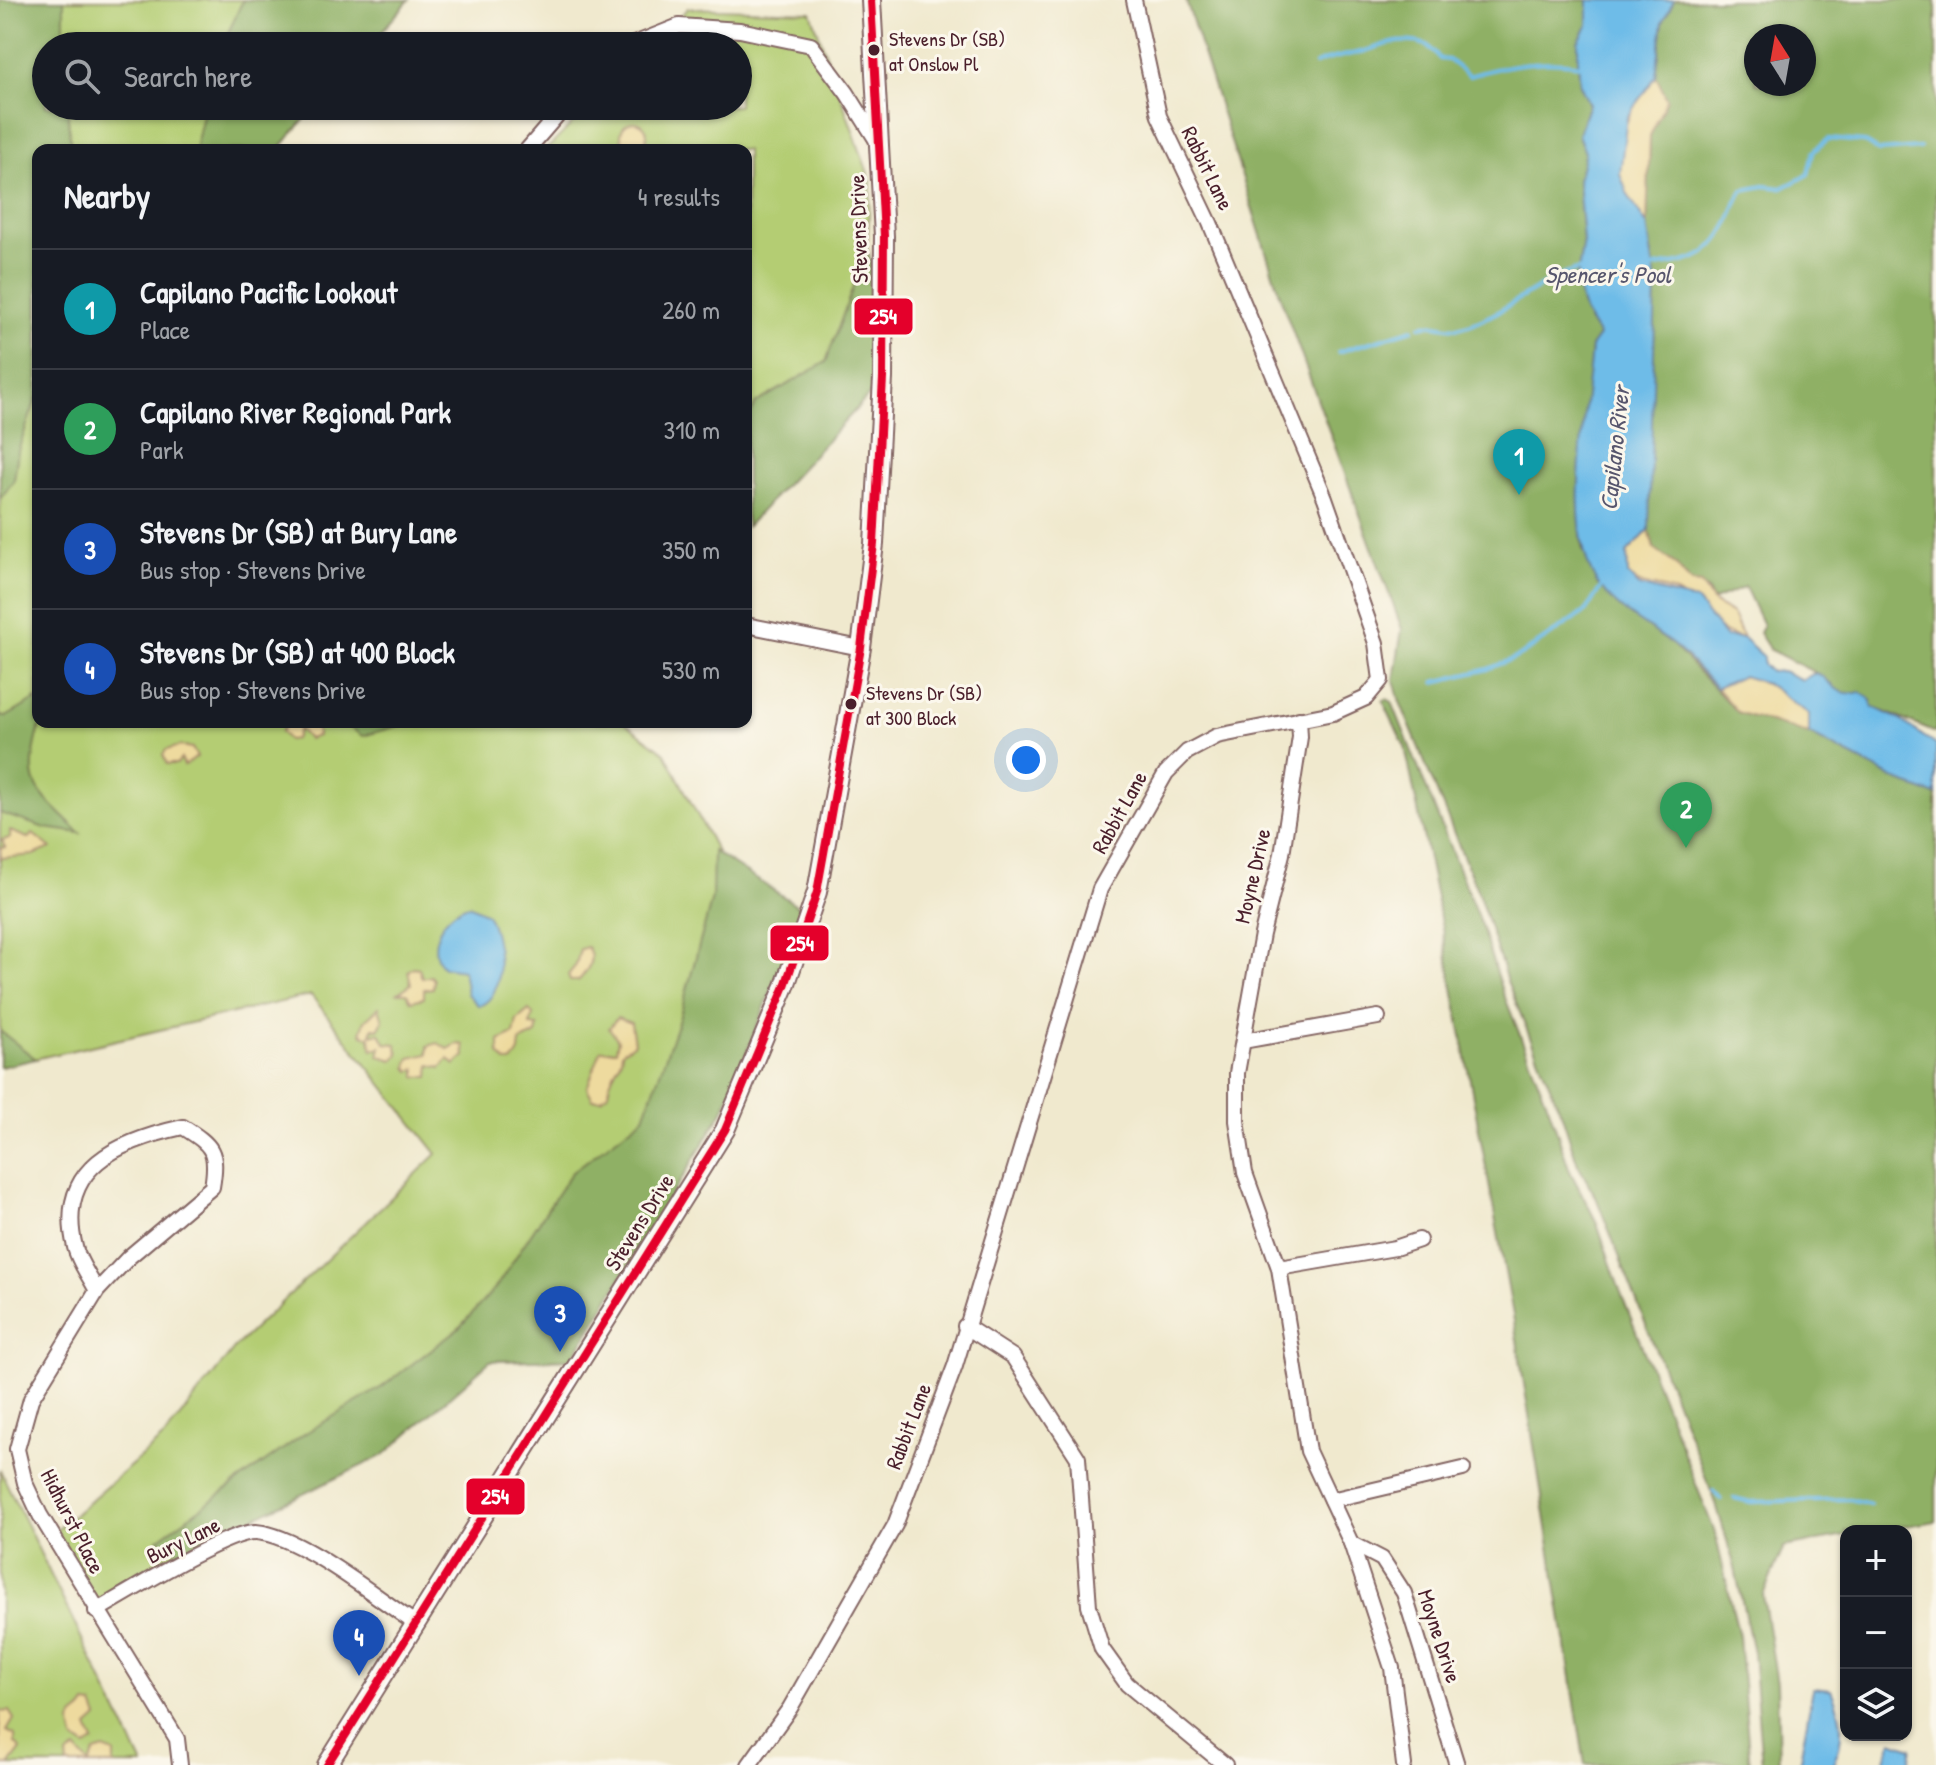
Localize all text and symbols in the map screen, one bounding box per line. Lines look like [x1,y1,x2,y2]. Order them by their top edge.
north arrow [1744,24,1816,96]
place label: Stevens Dr (SB) at Onslow Pl [889,25,1005,77]
search box [32,32,752,120]
marker: Stevens Dr (SB) at Onslow Pl [866,42,882,58]
icon: search [60,54,104,98]
text: Search here [124,56,252,96]
street label: Rabbit Lane [1175,121,1241,215]
text: Nearby [64,173,150,219]
street label: Stevens Drive [841,174,875,284]
text: 4 results [638,179,720,214]
water label: Spencer's Pool [1545,258,1672,291]
text: Capilano Pacific Lookout [140,272,397,312]
text: 1 [85,292,95,327]
text: 260 m [662,292,720,327]
line badge: 254 [853,297,914,336]
text: 254 [869,301,897,331]
text: Place [140,312,190,347]
water label: Capilano River [1592,382,1638,512]
text: Capilano River Regional Park [140,392,451,432]
text: 2 [84,412,96,447]
text: 310 m [664,412,720,447]
pin: 1 [1493,429,1545,495]
text: Park [140,432,184,467]
text: Stevens Dr (SB) at Bury Lane [140,512,457,552]
text: 3 [84,532,96,567]
text: 350 m [662,532,720,567]
text: Bus stop · Stevens Drive [140,552,366,587]
text: Stevens Dr (SB) at 400 Block [140,632,455,672]
text: 4 [85,652,95,687]
text: 530 m [662,652,720,687]
text: Bus stop · Stevens Drive [140,672,366,707]
place label: Stevens Dr (SB) at 300 Block [866,679,982,731]
marker: Stevens Dr (SB) at 300 Block [843,696,859,712]
your location [1006,740,1046,780]
street label: Rabbit Lane [1084,765,1154,859]
pin: 2 [1660,782,1712,848]
street label: Moyne Drive [1227,825,1278,926]
line badge: 254 [769,924,830,962]
text: 254 [786,928,814,958]
street label: Stevens Drive [597,1168,681,1276]
pin: 3 [534,1286,586,1352]
street label: Rabbit Lane [878,1378,938,1473]
street label: Hidhurst Place [34,1464,112,1579]
line badge: 254 [465,1477,526,1516]
text: 254 [481,1481,509,1511]
street label: Bury Lane [141,1509,225,1571]
map controls [1840,1525,1912,1741]
button: + [1840,1525,1912,1597]
street label: Moyne Drive [1411,1586,1469,1687]
button: − [1840,1597,1912,1669]
pin: 4 [333,1610,385,1676]
button: layers [1840,1669,1912,1741]

